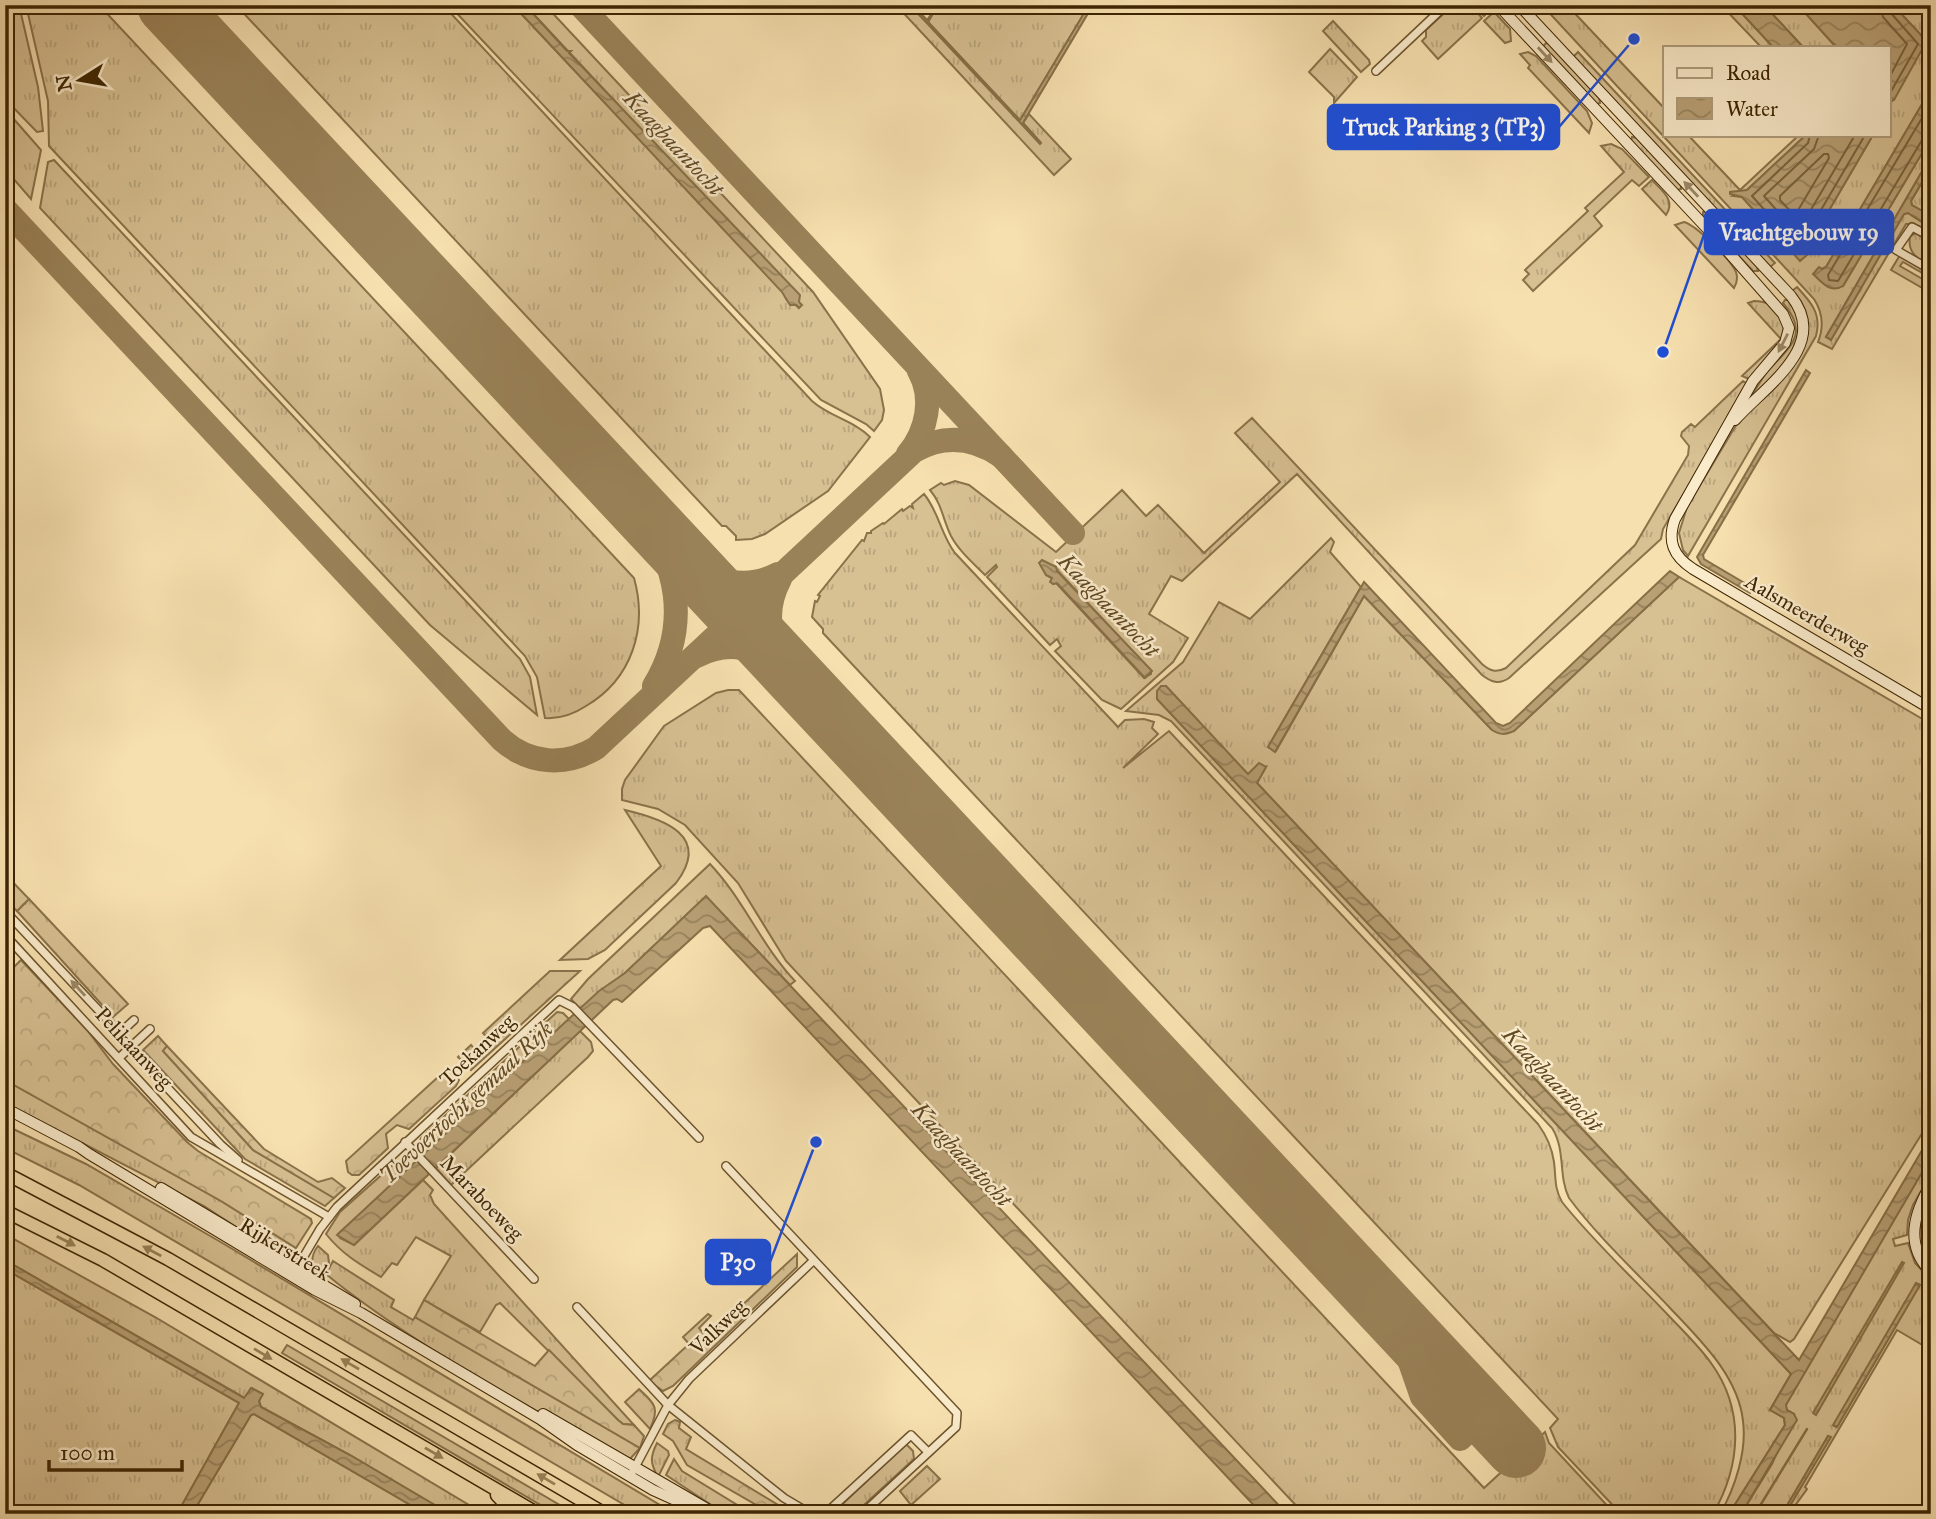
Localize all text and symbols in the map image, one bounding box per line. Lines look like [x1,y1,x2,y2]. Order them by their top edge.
north arrow [46,46,116,116]
one-way arrow [1536,46,1552,63]
legend [1663,46,1890,136]
text: Road [1726,60,1771,86]
text: N [51,73,77,93]
water label: Kaagbaantocht [617,84,731,203]
text: Water [1726,96,1778,122]
callout: Truck Parking 3 (TP3) [1328,105,1559,149]
text: Truck Parking 3 (TP3) [1342,113,1545,142]
one-way arrow [1683,180,1699,198]
callout: Vrachtgebouw 19 [1705,210,1893,254]
text: Vrachtgebouw 19 [1718,218,1879,247]
one-way arrow [1778,333,1789,353]
water label: Kaagbaantocht [1052,546,1167,664]
street label: Aalsmeerderweg [1740,568,1874,660]
one-way arrow [70,980,86,997]
street label: Pelikaanweg [90,1002,179,1094]
street label: Toekanweg [434,1008,520,1092]
water label: Toevoertocht gemaal Rijk [374,1015,558,1189]
water label: Kaagbaantocht [1496,1020,1610,1139]
water label: Kaagbaantocht [905,1095,1019,1214]
street label: Maraboeweg [435,1150,529,1246]
street label: Rijkerstreek [235,1212,336,1286]
one-way arrow [56,1236,76,1247]
callout: P30 [706,1240,770,1284]
one-way arrow [142,1245,162,1256]
text: P30 [720,1248,756,1277]
street label: Valkweg [683,1293,752,1361]
one-way arrow [254,1348,273,1361]
one-way arrow [340,1357,359,1370]
scale bar [49,1428,182,1472]
text: 100 m [60,1440,115,1466]
one-way arrow [424,1447,443,1459]
one-way arrow [536,1473,555,1485]

